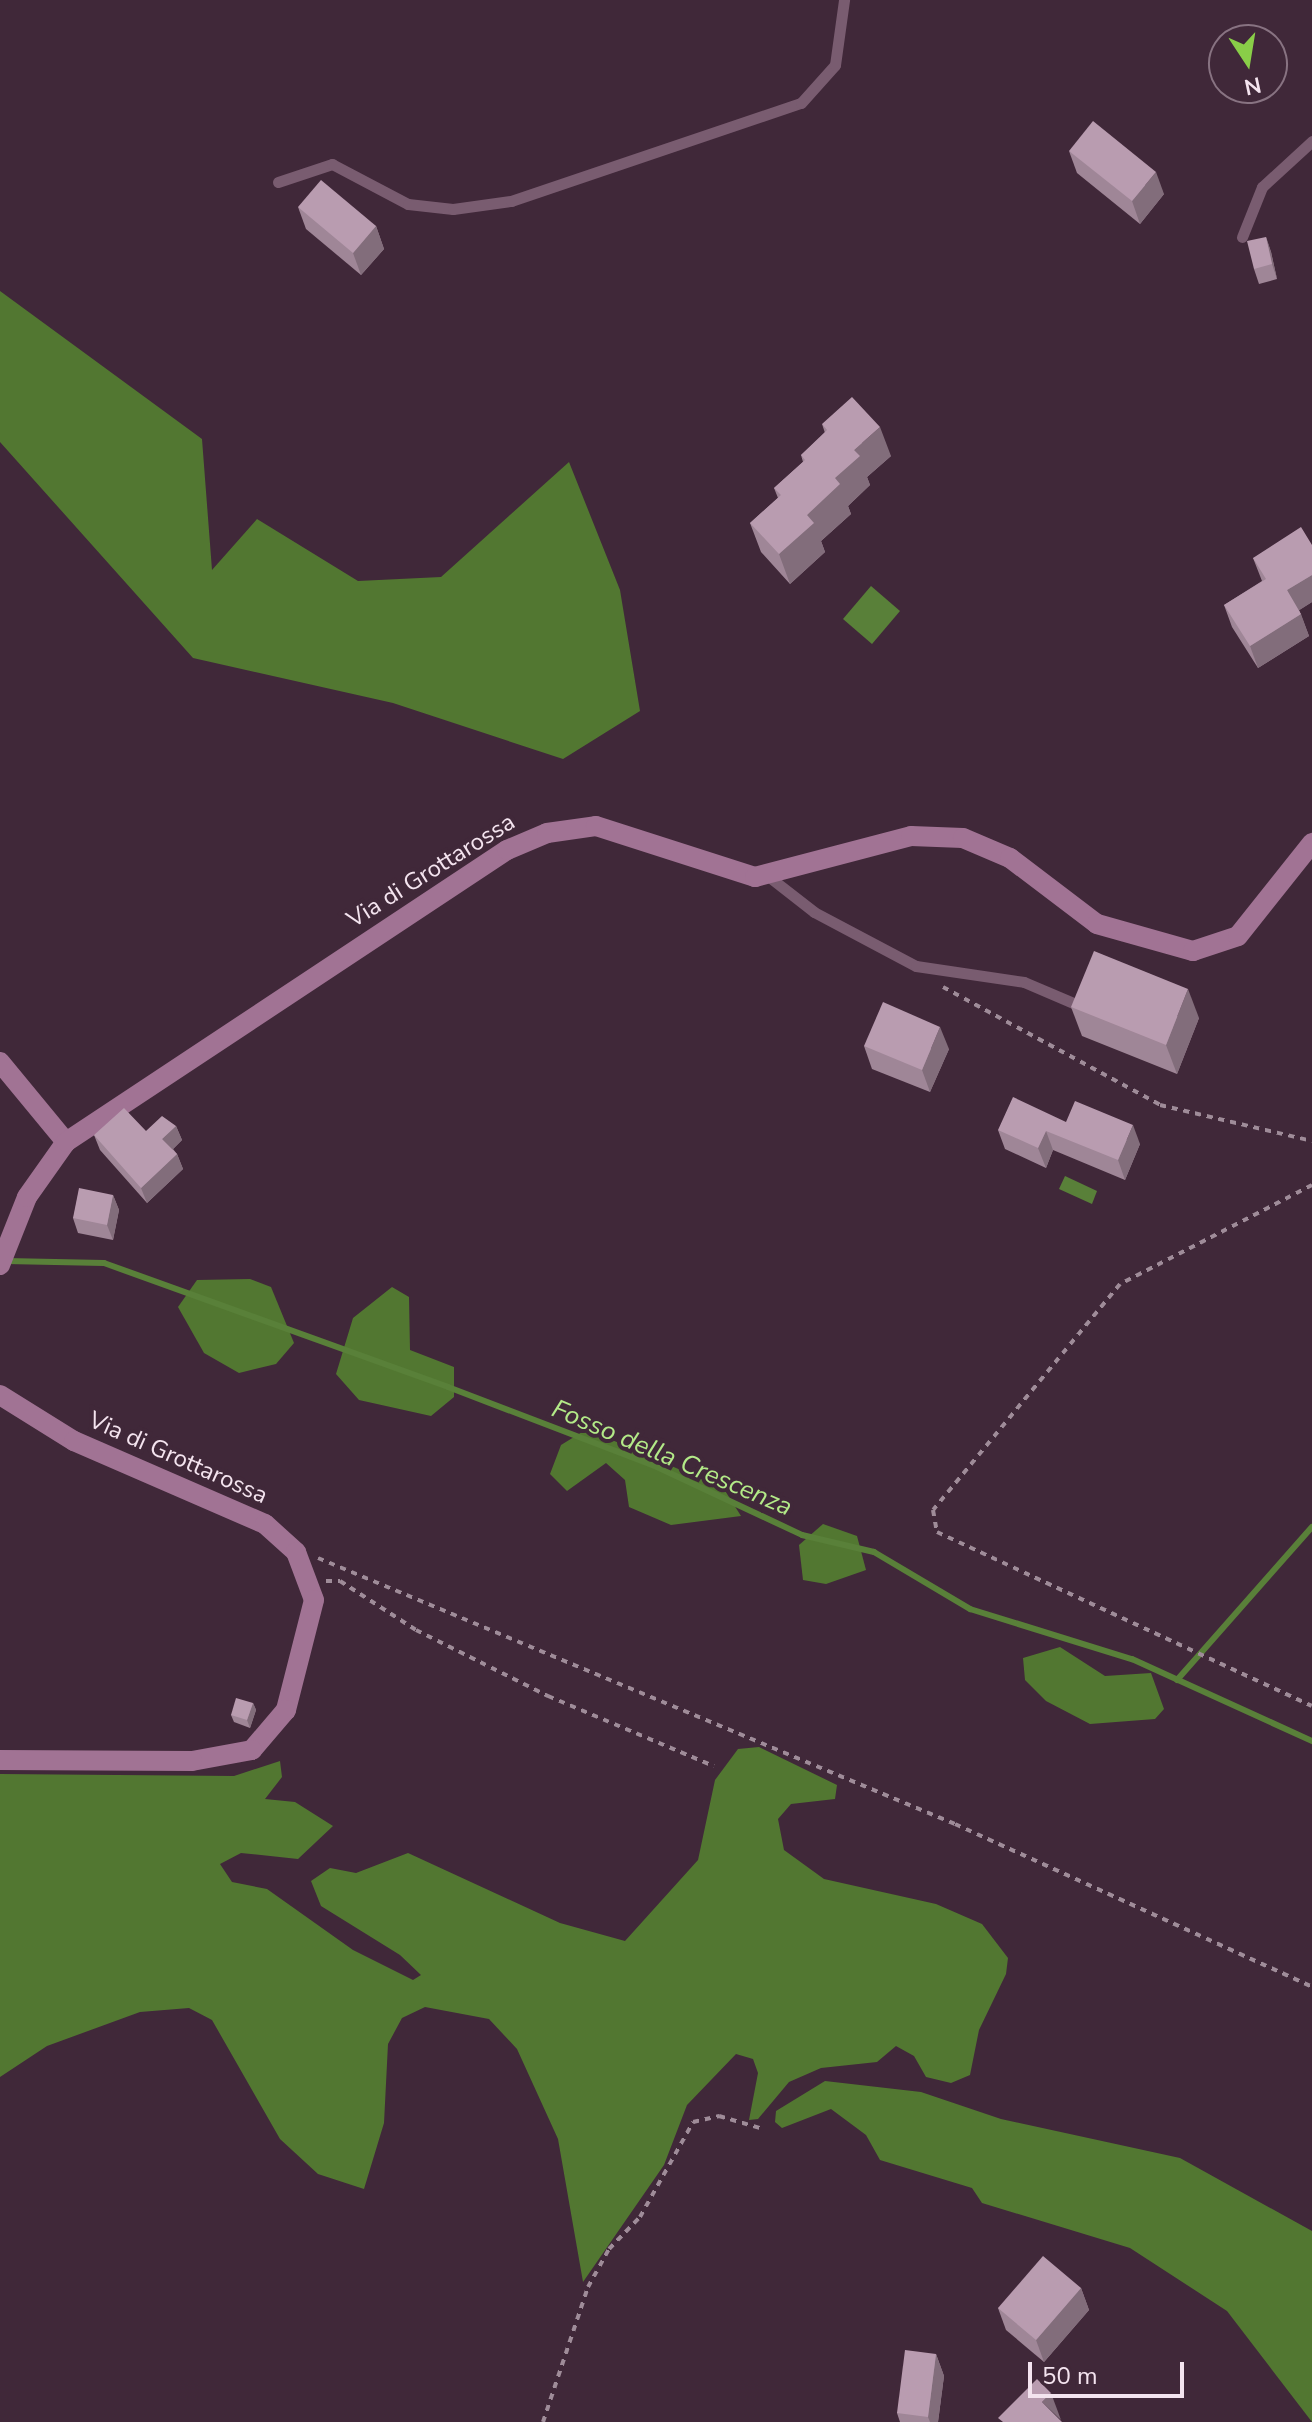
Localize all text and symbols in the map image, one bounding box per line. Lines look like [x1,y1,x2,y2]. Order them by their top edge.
north arrow [1208,24,1288,104]
text: N [1241,69,1264,102]
street label: Via di Grottarossa [342,808,520,934]
water label: Fosso della Crescenza [547,1393,797,1523]
street label: Via di Grottarossa [84,1406,272,1510]
scale bar [1032,2346,1188,2396]
text: 50 m [1042,2360,1098,2392]

